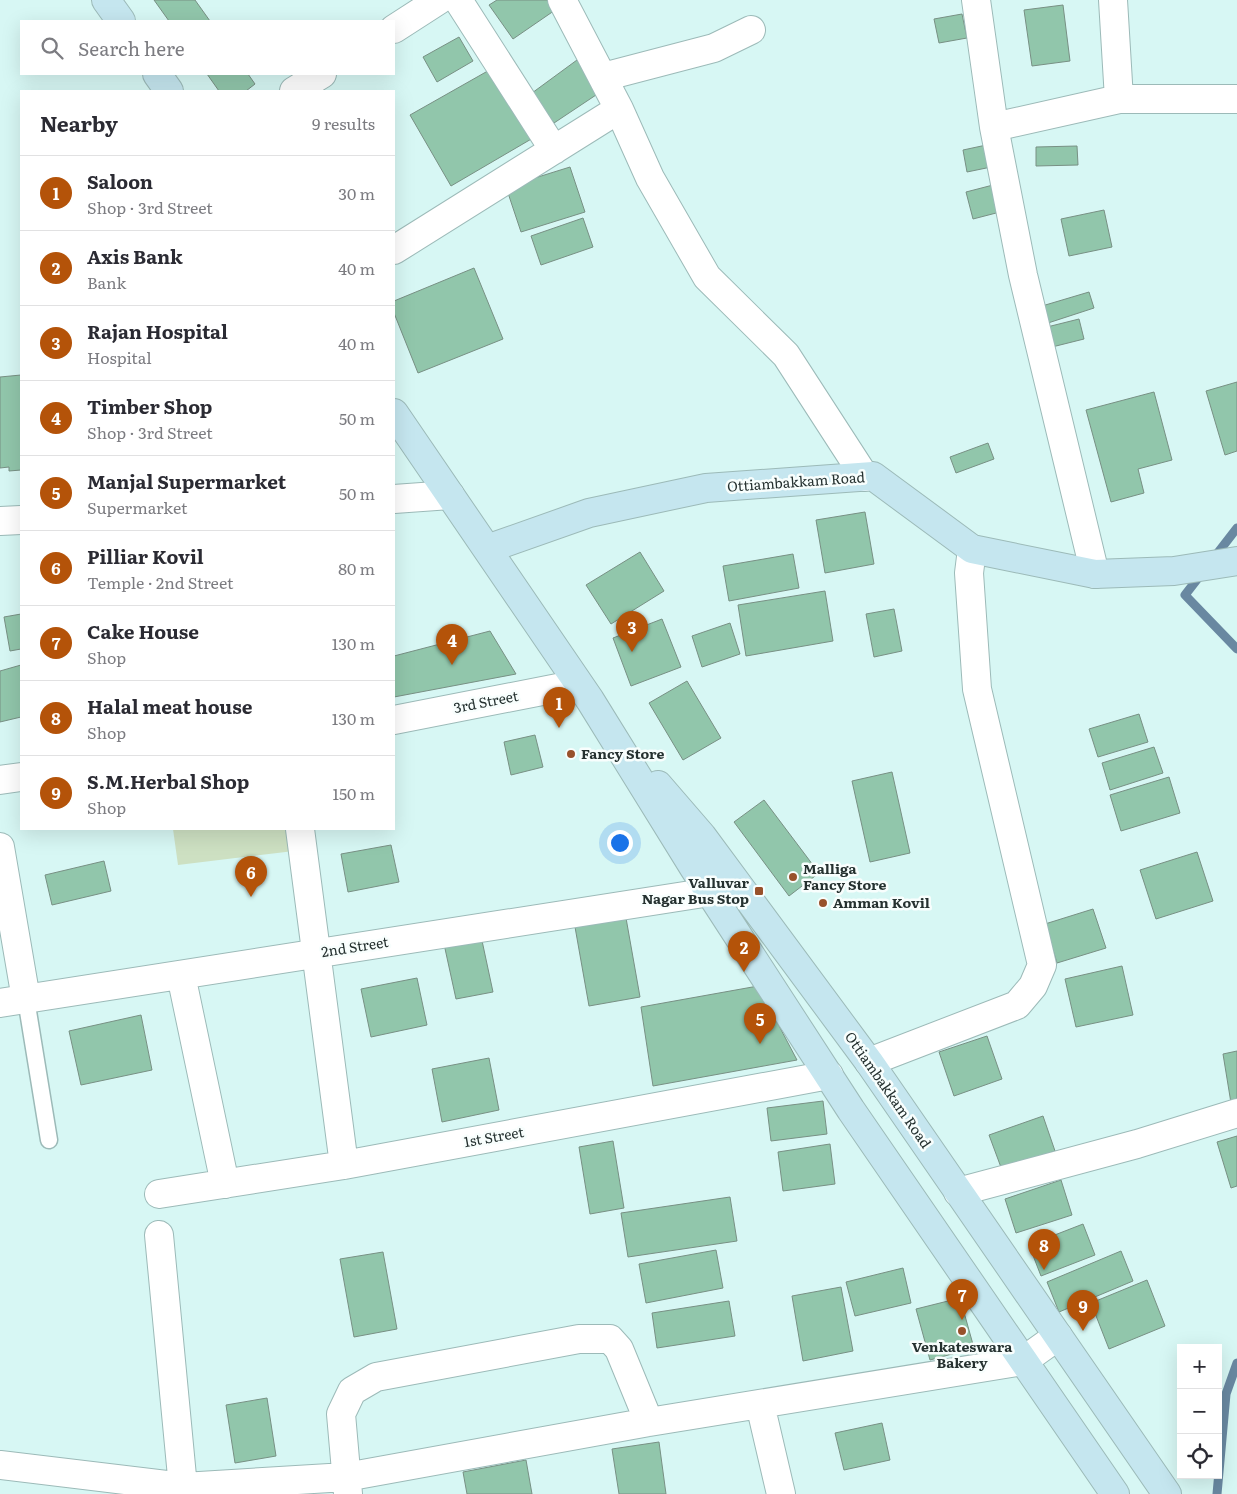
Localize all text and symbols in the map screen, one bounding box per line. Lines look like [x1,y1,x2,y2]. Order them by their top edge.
search box [20,20,395,75]
icon: search [38,34,66,62]
text: Search here [78,34,185,62]
text: Nearby [40,107,118,138]
text: 9 results [312,111,375,135]
text: Saloon [87,167,153,195]
text: 1 [53,181,59,205]
text: 30 m [338,181,375,205]
text: Shop · 3rd Street [87,195,213,219]
text: Axis Bank [87,242,183,270]
text: 2 [52,256,60,280]
text: 40 m [338,256,375,280]
text: Bank [87,270,126,294]
text: Rajan Hospital [87,317,228,345]
text: 3 [52,331,60,355]
text: 40 m [338,331,375,355]
text: Hospital [87,345,152,369]
text: Timber Shop [87,392,212,420]
text: 4 [51,406,61,430]
text: 50 m [339,406,375,430]
text: Shop · 3rd Street [87,420,213,444]
street label: Ottiambakkam Road [726,466,866,496]
text: Manjal Supermarket [87,467,286,495]
text: 5 [52,481,60,505]
text: 50 m [339,481,375,505]
text: Supermarket [87,495,187,519]
text: Pilliar Kovil [87,542,204,570]
text: 6 [51,556,61,580]
text: 80 m [338,556,375,580]
text: Temple · 2nd Street [87,570,233,594]
pin: 3 [616,611,648,652]
text: Cake House [87,617,199,645]
pin: 4 [436,624,468,665]
text: 7 [52,631,60,655]
text: 130 m [332,631,375,655]
text: Shop [87,645,126,669]
street label: 3rd Street [452,685,520,717]
pin: 1 [543,687,575,728]
text: Halal meat house [87,692,252,720]
text: 8 [51,706,61,730]
text: 130 m [332,706,375,730]
text: Shop [87,720,126,744]
place label: Fancy Store [581,743,664,763]
marker: Fancy Store [565,748,577,760]
text: S.M.Herbal Shop [87,767,249,795]
text: 9 [51,781,61,805]
text: 150 m [332,781,375,805]
text: Shop [87,795,126,819]
your location [607,830,633,856]
pin: 6 [235,856,267,897]
place label: Malliga Fancy Store [803,858,886,894]
marker: Malliga Fancy Store [787,871,799,883]
place label: Valluvar Nagar Bus Stop [642,872,749,908]
marker: Valluvar Nagar Bus Stop [753,885,765,897]
place label: Amman Kovil [833,892,930,912]
marker: Amman Kovil [817,897,829,909]
street label: 2nd Street [320,931,390,961]
pin: 2 [728,931,760,972]
pin: 5 [744,1003,776,1044]
street label: Ottiambakkam Road [841,1027,937,1152]
street label: 1st Street [462,1121,526,1151]
pin: 8 [1028,1229,1060,1270]
pin: 7 [946,1279,978,1320]
pin: 9 [1067,1290,1099,1331]
marker: Venkateswara Bakery [956,1325,968,1337]
place label: Venkateswara Bakery [912,1336,1013,1372]
map controls [1177,1344,1222,1479]
button: + [1177,1344,1222,1389]
button: − [1177,1389,1222,1434]
button: locate [1177,1434,1222,1479]

